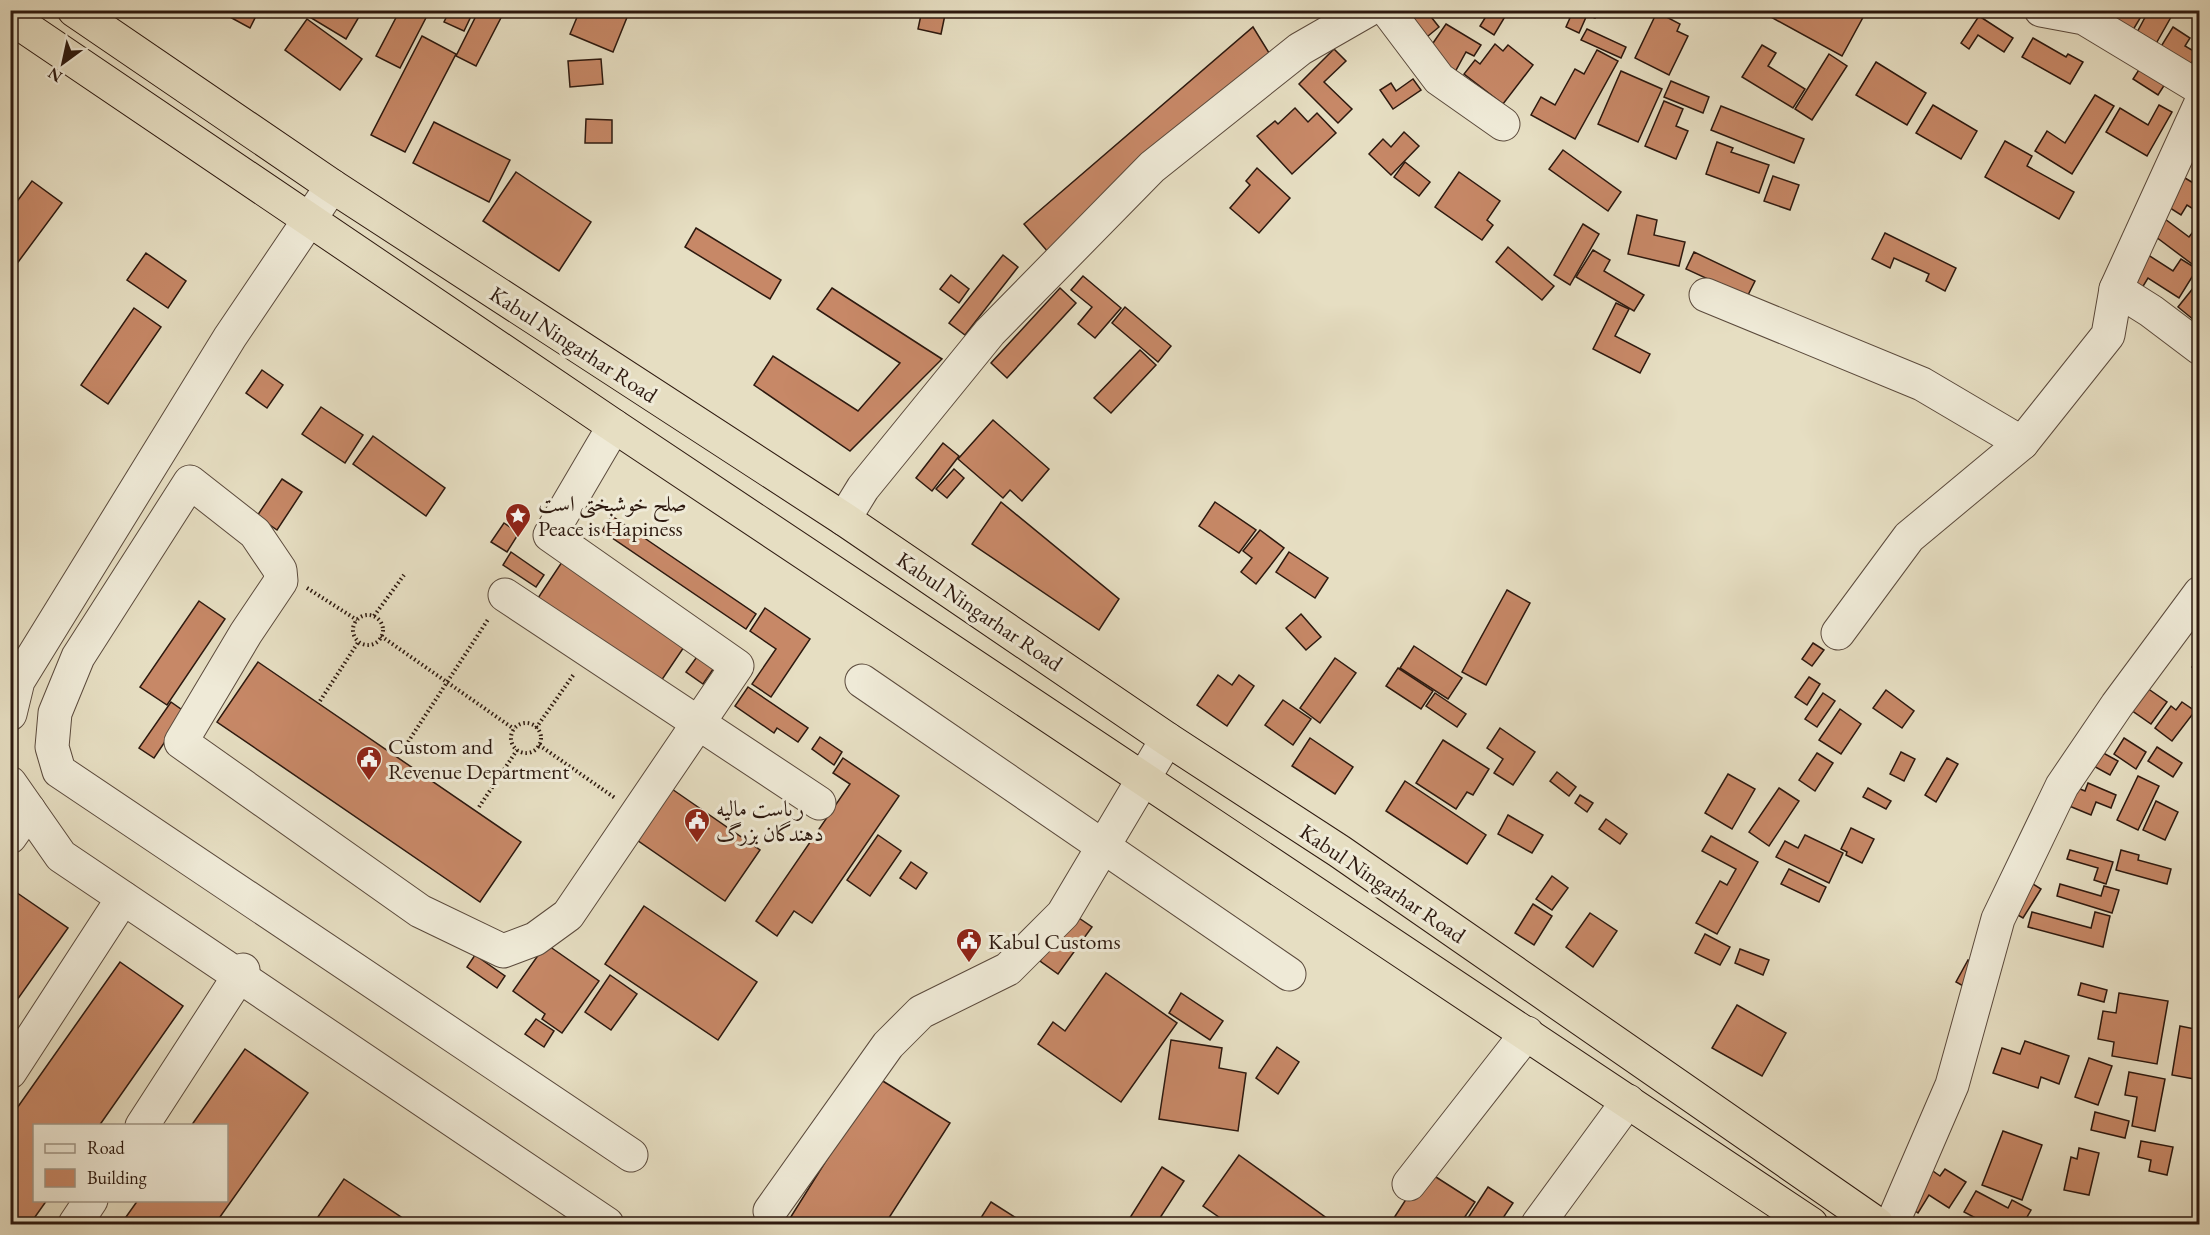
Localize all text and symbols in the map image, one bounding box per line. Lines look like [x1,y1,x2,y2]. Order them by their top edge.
north arrow [33,33,93,93]
text: N [44,63,66,87]
street label: Kabul Ningarhar Road [484,279,664,410]
place label: صلح خوشبختی است Peace is Hapiness [538,489,687,543]
place icon: صلح خوشبختی است Peace is Hapiness [503,501,533,539]
street label: Kabul Ningarhar Road [891,545,1069,678]
place label: Custom and Revenue Department [388,732,570,786]
public building icon: Custom and Revenue Department [354,744,384,782]
place label: ریاست مالیه دهندگان بزرگ [716,794,824,848]
public building icon: ریاست مالیه دهندگان بزرگ [682,806,712,844]
street label: Kabul Ningarhar Road [1294,817,1472,950]
public building icon: Kabul Customs [954,926,984,964]
place label: Kabul Customs [988,927,1121,956]
legend [33,1124,228,1202]
text: Road [87,1136,126,1159]
text: Building [87,1166,147,1189]

